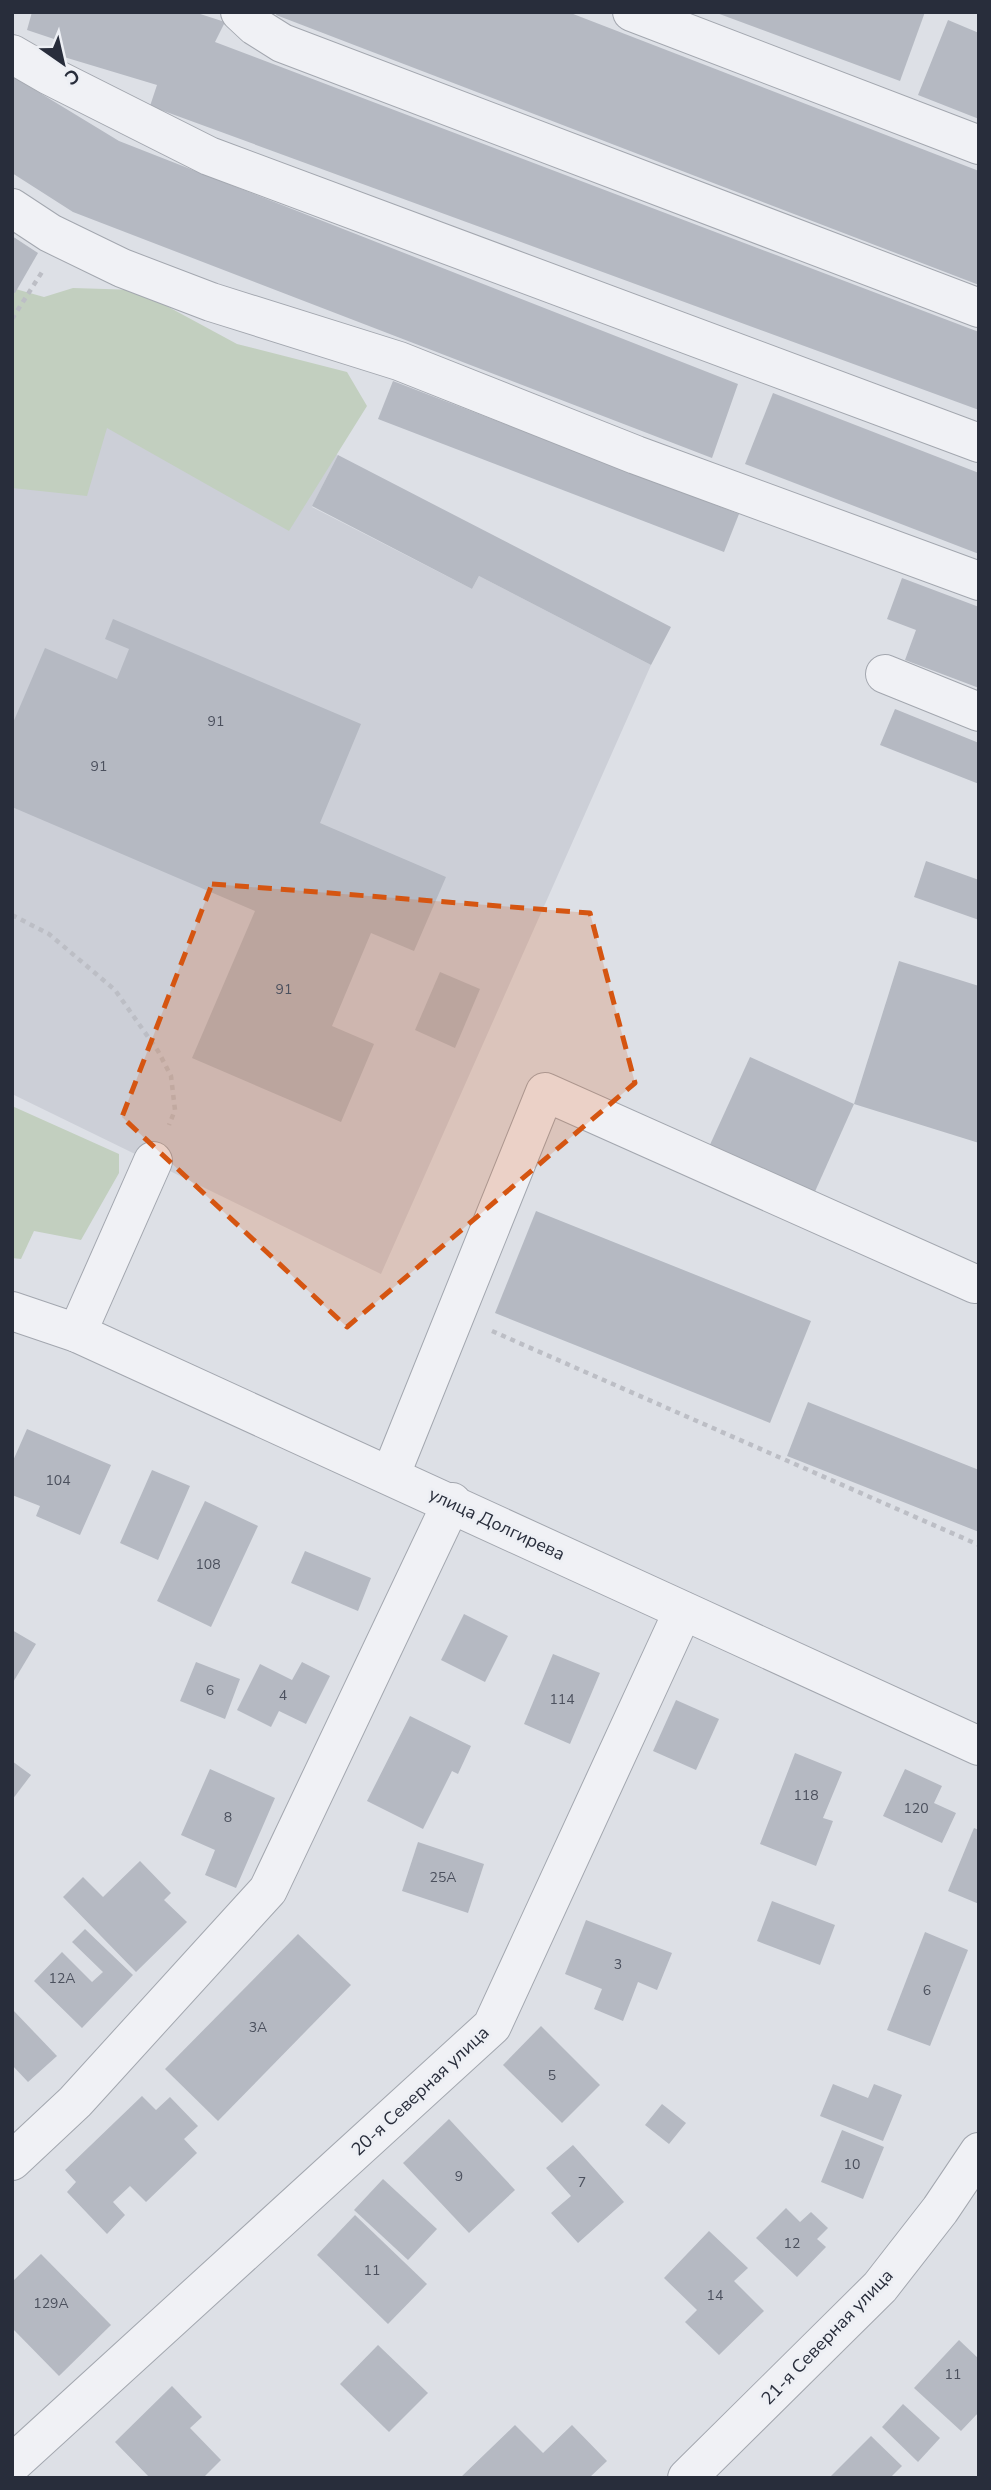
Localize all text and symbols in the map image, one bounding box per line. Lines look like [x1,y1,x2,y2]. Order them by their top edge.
north arrow [28,28,98,98]
text: С [59,62,85,91]
house number: 91 [208,712,224,731]
house number: 91 [91,757,107,776]
house number: 91 [276,980,292,999]
house number: 104 [45,1471,71,1490]
street label: улица Долгирева [425,1482,569,1566]
house number: 108 [195,1555,221,1574]
house number: 6 [206,1681,214,1700]
house number: 4 [279,1686,287,1705]
house number: 114 [549,1690,575,1709]
house number: 118 [793,1786,819,1805]
house number: 120 [903,1799,929,1818]
house number: 8 [224,1808,232,1827]
house number: 25А [429,1868,457,1887]
house number: 3 [614,1955,622,1974]
house number: 12А [48,1969,76,1988]
house number: 6 [923,1981,931,2000]
house number: 3А [249,2018,267,2037]
street label: 20-я Северная улица [346,2021,494,2161]
house number: 5 [548,2066,556,2085]
house number: 10 [844,2155,860,2174]
house number: 9 [455,2167,463,2186]
house number: 7 [578,2173,586,2192]
house number: 12 [784,2234,800,2253]
house number: 11 [364,2261,380,2280]
street label: 21-я Северная улица [756,2264,898,2410]
house number: 14 [707,2286,723,2305]
house number: 129А [33,2294,69,2313]
house number: 11 [945,2365,961,2384]

